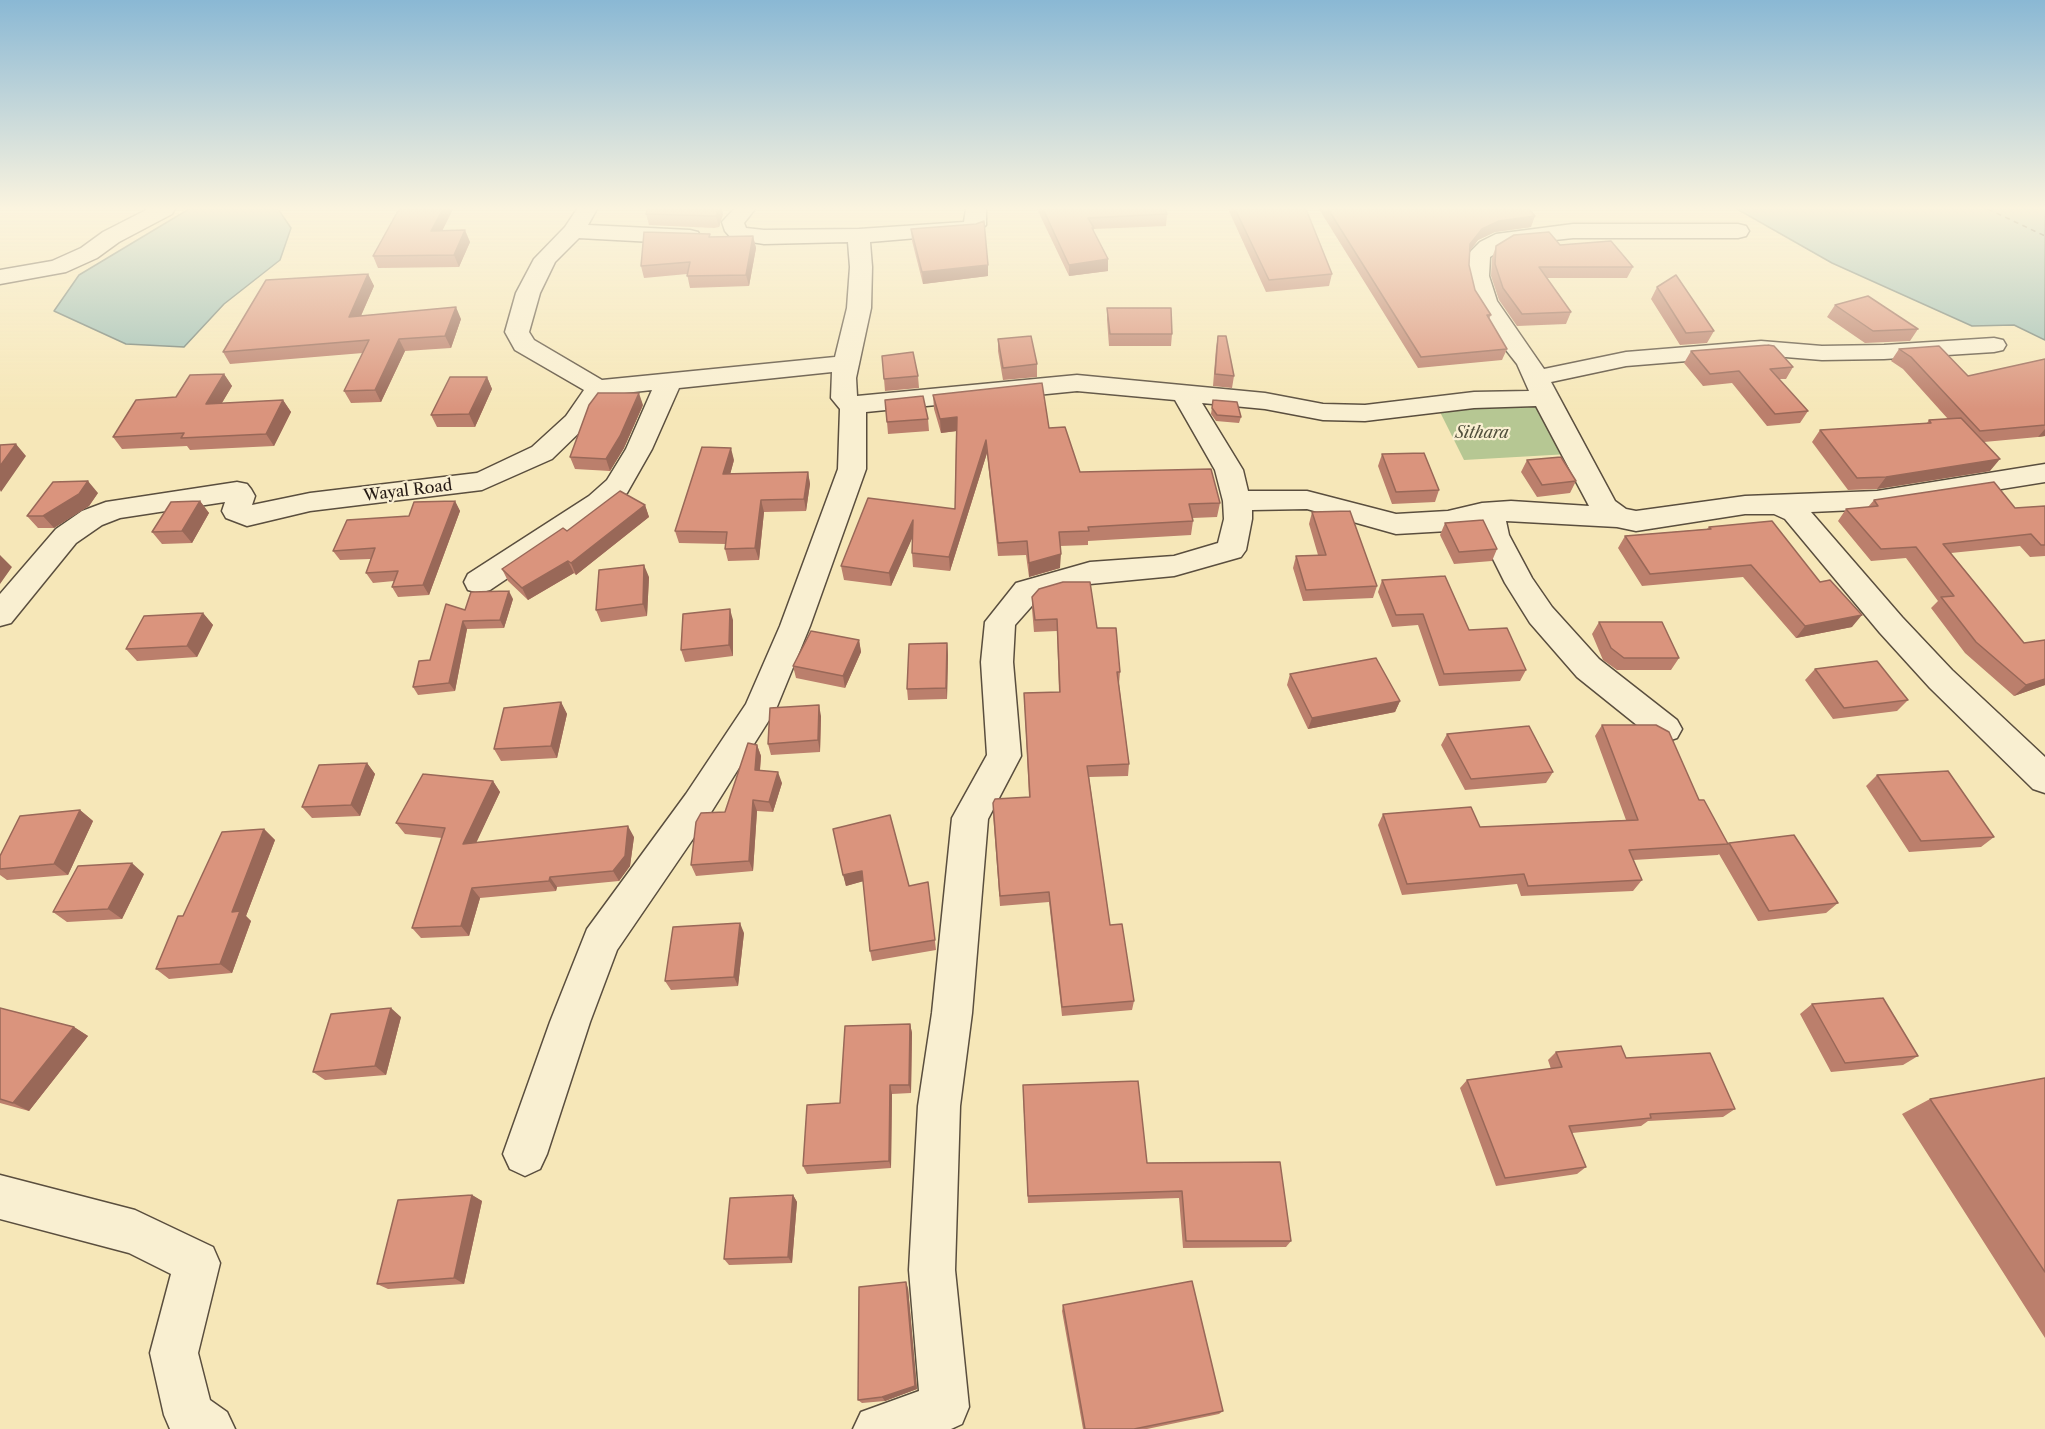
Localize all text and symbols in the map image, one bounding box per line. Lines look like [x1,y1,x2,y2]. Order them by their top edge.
park label: Sithara [1455,423,1509,443]
street label: Wayal Road [362,476,454,506]

